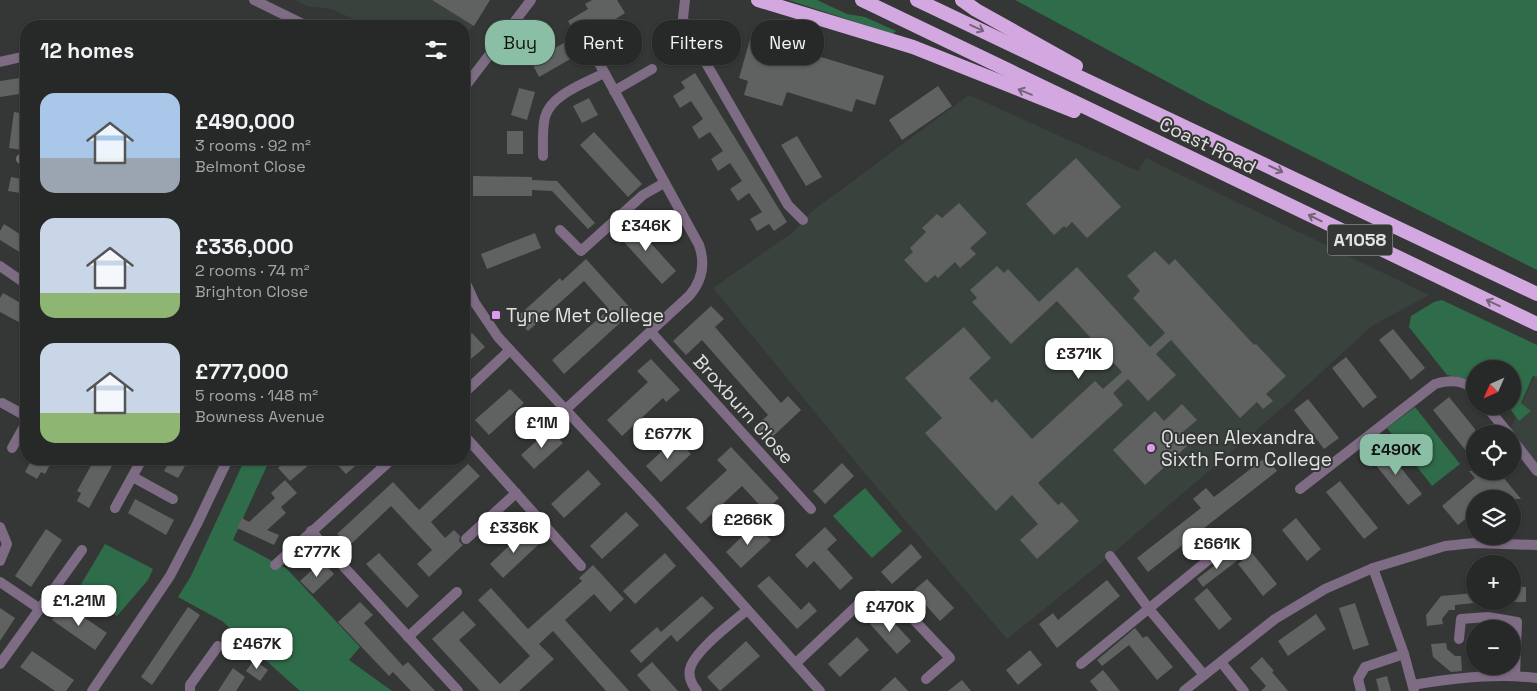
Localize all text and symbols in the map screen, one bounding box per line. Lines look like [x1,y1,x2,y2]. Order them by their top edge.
chip: Buy [485,20,555,65]
chip: Rent [565,20,642,65]
chip: Filters [652,20,741,65]
chip: New [751,20,824,65]
one-way arrow [969,24,984,34]
icon: filters [422,36,450,64]
text: 12 homes [40,37,134,64]
one-way arrow [1018,86,1033,96]
text: £490,000 [195,108,295,135]
street label: Coast Road [1155,111,1260,180]
icon: home [80,113,140,173]
text: 3 rooms · 92 m² [195,135,311,156]
text: Belmont Close [195,156,306,177]
one-way arrow [1268,165,1283,174]
pin: £346K [611,210,681,252]
one-way arrow [1308,213,1323,222]
text: £346K [621,215,671,236]
road number: A1058 [1328,224,1392,256]
text: £336,000 [195,233,294,260]
icon: home [80,238,140,298]
text: 2 rooms · 74 m² [195,260,310,281]
text: Brighton Close [195,281,308,302]
one-way arrow [1486,298,1501,307]
place label: Tyne Met College [506,303,664,328]
marker: Tyne Met College [490,309,502,321]
pin: £371K [1044,338,1114,380]
text: £371K [1056,343,1102,364]
street label: Broxburn Close [688,349,799,469]
text: £777,000 [195,358,289,385]
north arrow [1466,360,1521,415]
map controls [1466,360,1521,675]
icon: home [80,363,140,423]
text: 5 rooms · 148 m² [195,385,318,406]
text: Bowness Avenue [195,406,325,427]
pin: £1M [518,406,566,449]
text: £1M [526,412,558,433]
pin: £677K [633,418,703,460]
text: £677K [644,423,692,444]
place label: Queen Alexandra Sixth Form College [1161,425,1332,472]
button: locate [1466,425,1521,480]
pin: £490K [1361,434,1431,476]
text: £490K [1371,439,1421,460]
marker: Queen Alexandra Sixth Form College [1145,442,1157,454]
button: layers [1466,490,1521,545]
pin: £266K [713,504,783,546]
text: £266K [723,509,773,530]
pin: £336K [479,512,549,554]
text: £336K [489,517,539,538]
pin: £661K [1182,528,1252,570]
text: £661K [1193,533,1241,554]
pin: £777K [282,536,352,578]
text: £777K [294,541,340,562]
button: + [1466,555,1521,610]
pin: £1.21M [38,584,120,627]
text: £1.21M [52,590,106,611]
pin: £470K [855,590,925,633]
text: £470K [866,596,914,617]
button: − [1466,620,1521,675]
pin: £467K [222,628,292,670]
text: £467K [233,633,281,654]

